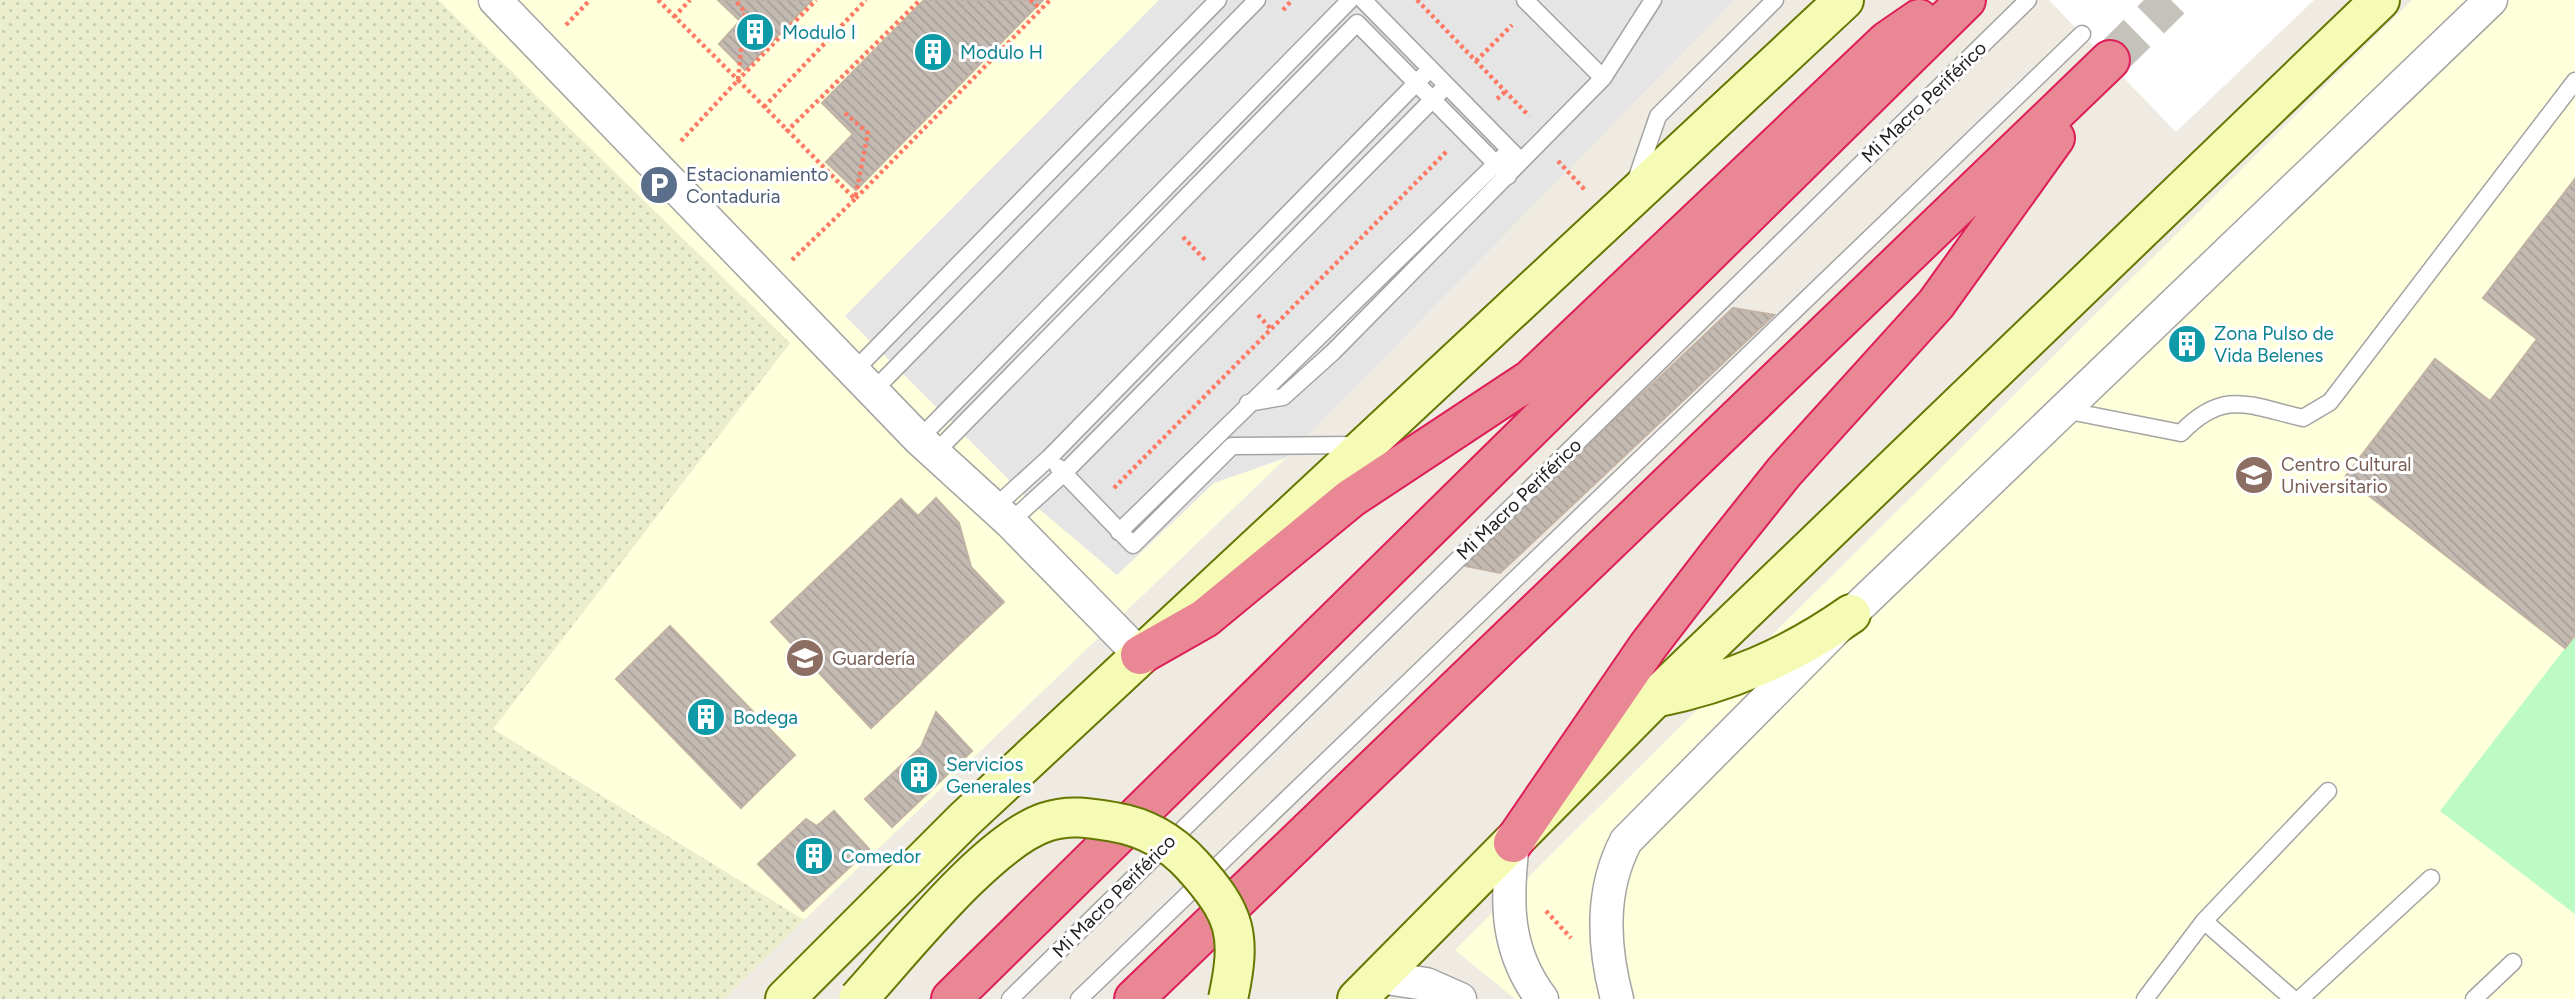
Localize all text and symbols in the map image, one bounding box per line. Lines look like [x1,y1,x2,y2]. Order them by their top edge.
building icon: Modulo I [734,11,776,53]
place label: Modulo I [782,21,856,44]
building icon: Modulo H [912,31,954,73]
street label: Mi Macro Periférico [1857,36,1991,168]
place label: Modulo H [960,41,1043,64]
place label: Estacionamiento Contaduria [686,163,829,208]
parking icon: Estacionamiento Contaduria [638,164,680,206]
place label: Zona Pulso de Vida Belenes [2214,322,2334,367]
building icon: Zona Pulso de Vida Belenes [2166,323,2208,365]
street label: Mi Macro Periférico [1452,433,1586,565]
place label: Centro Cultural Universitario [2281,453,2412,498]
school or university icon: Centro Cultural Universitario [2233,454,2275,496]
school or university icon: Guardería [784,637,826,679]
place label: Guardería [832,647,915,670]
building icon: Bodega [685,696,727,738]
place label: Bodega [733,706,798,729]
place label: Servicios Generales [946,753,1031,798]
building icon: Servicios Generales [898,754,940,796]
street label: Mi Macro Periférico [1048,830,1180,962]
building icon: Comedor [793,835,835,877]
place label: Comedor [841,845,921,868]

